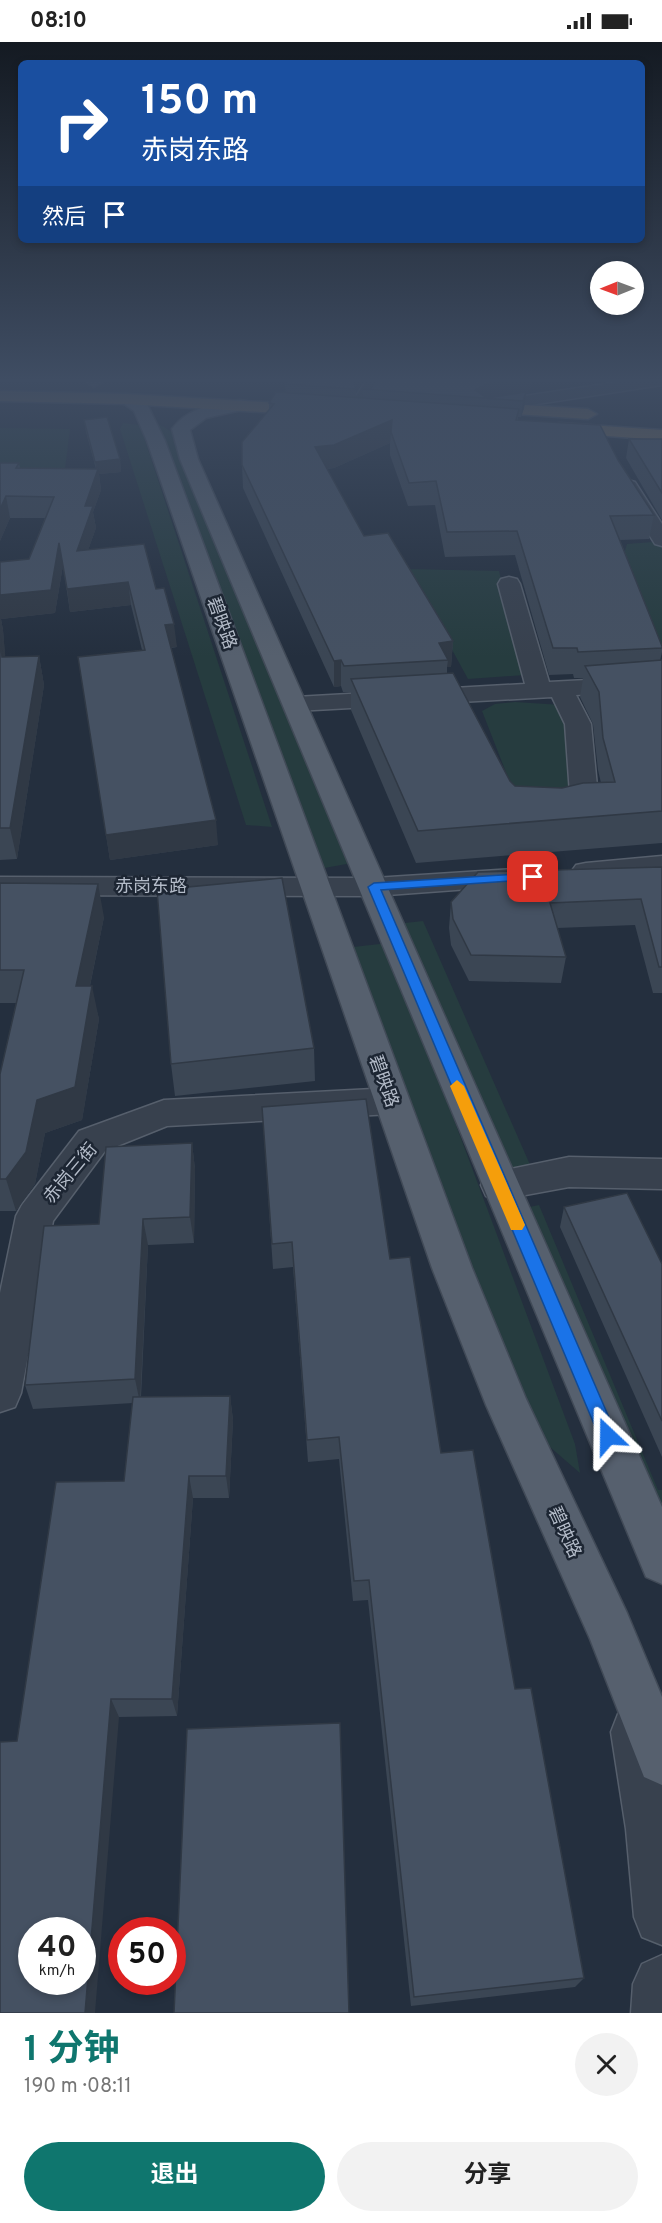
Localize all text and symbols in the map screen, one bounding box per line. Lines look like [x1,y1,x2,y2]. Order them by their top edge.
text: 08:10 [30,8,87,35]
text: 150 m [141,76,258,129]
icon: right [42,84,120,162]
text: 赤岗东路 [141,135,249,169]
icon: arrive [98,198,131,231]
text: 然后 [42,205,86,232]
north arrow [590,261,644,315]
map controls [590,261,644,315]
street label: 碧映路 [201,594,241,653]
pin [507,851,558,902]
icon: arrive [516,860,549,893]
street label: 赤岗东路 [115,876,187,899]
street label: 碧映路 [363,1052,403,1111]
street label: 赤岗三街 [39,1139,103,1209]
position arrow [576,1404,640,1468]
street label: 碧映路 [542,1503,585,1562]
speed limit sign: 50 [108,1917,186,1995]
text: 40 [37,1930,77,1967]
text: km/h [39,1962,75,1981]
text: 1 分钟 [24,2028,119,2074]
button: close [575,2033,638,2096]
text: 190 m · 08:11 [24,2074,132,2100]
button: 退出 [24,2142,325,2211]
button: 分享 [337,2142,638,2211]

